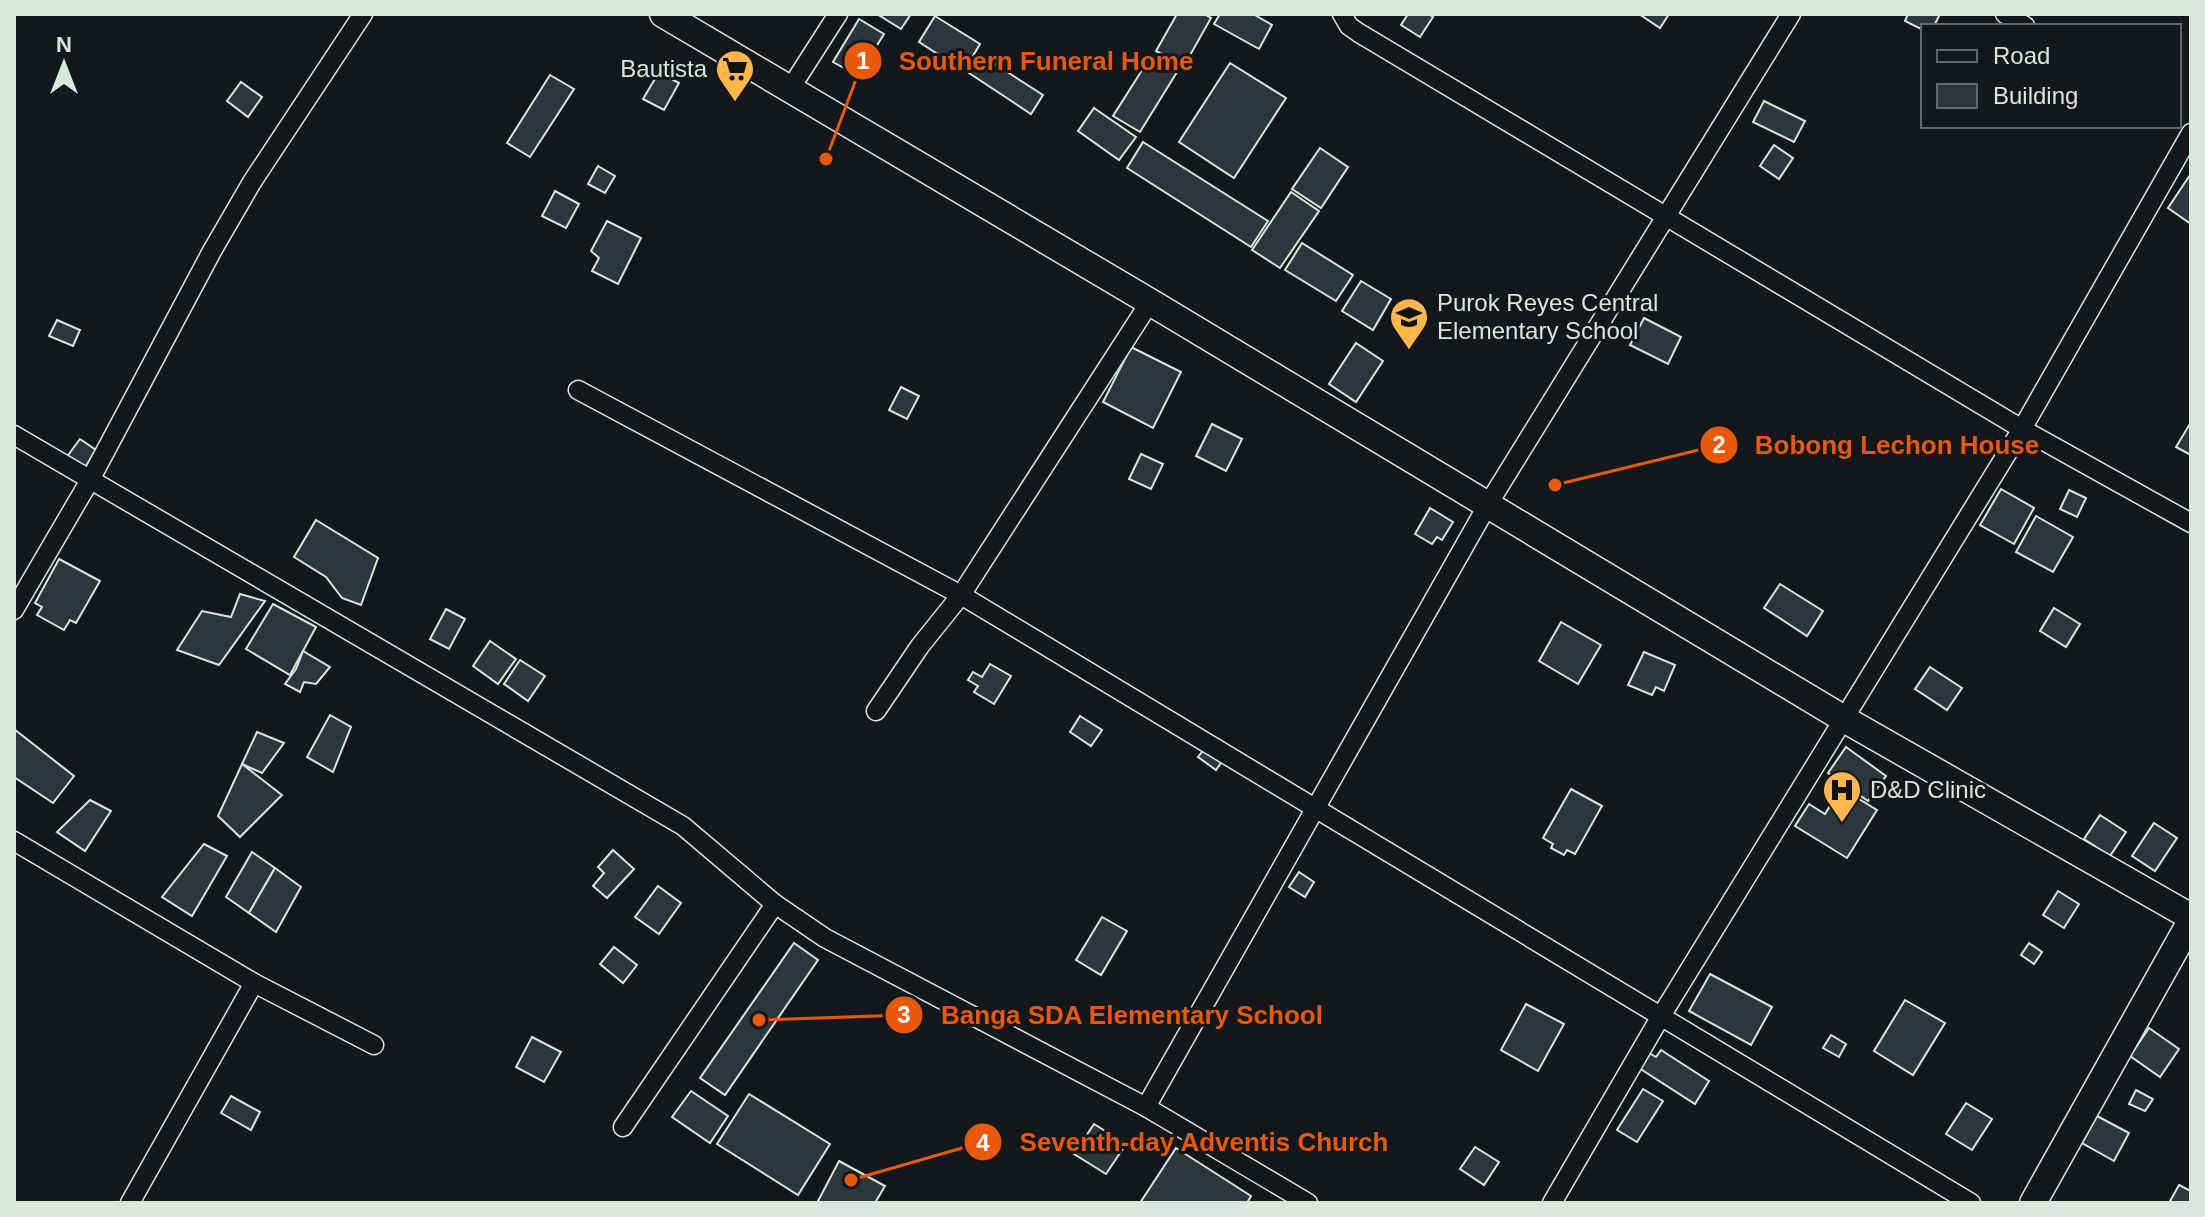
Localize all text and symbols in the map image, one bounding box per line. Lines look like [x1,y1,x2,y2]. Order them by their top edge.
north arrow [24,24,104,104]
legend [1921,24,2181,128]
text: N [56,32,72,57]
callout: Southern Funeral Home [843,36,1209,86]
text: Road [1993,42,2050,69]
text: Southern Funeral Home [899,46,1193,76]
text: 1 [856,47,870,74]
supermarket icon: Bautista [714,48,756,103]
place label: Bautista [620,55,708,82]
text: Building [1993,82,2078,109]
place label: Purok Reyes Central Elementary School [1437,289,1658,344]
school or university icon: Purok Reyes Central Elementary School [1388,296,1430,351]
callout: Bobong Lechon House [1699,420,2055,470]
text: Bobong Lechon House [1755,430,2039,460]
text: 2 [1712,431,1726,458]
hospital icon: D&D Clinic [1821,769,1863,824]
place label: D&D Clinic [1870,776,1986,803]
callout: Banga SDA Elementary School [884,990,1339,1040]
text: Banga SDA Elementary School [941,1000,1323,1030]
text: 3 [897,1001,911,1028]
callout: Seventh-day Adventis Church [963,1117,1405,1167]
text: Seventh-day Adventis Church [1020,1127,1388,1157]
text: 4 [976,1129,990,1156]

